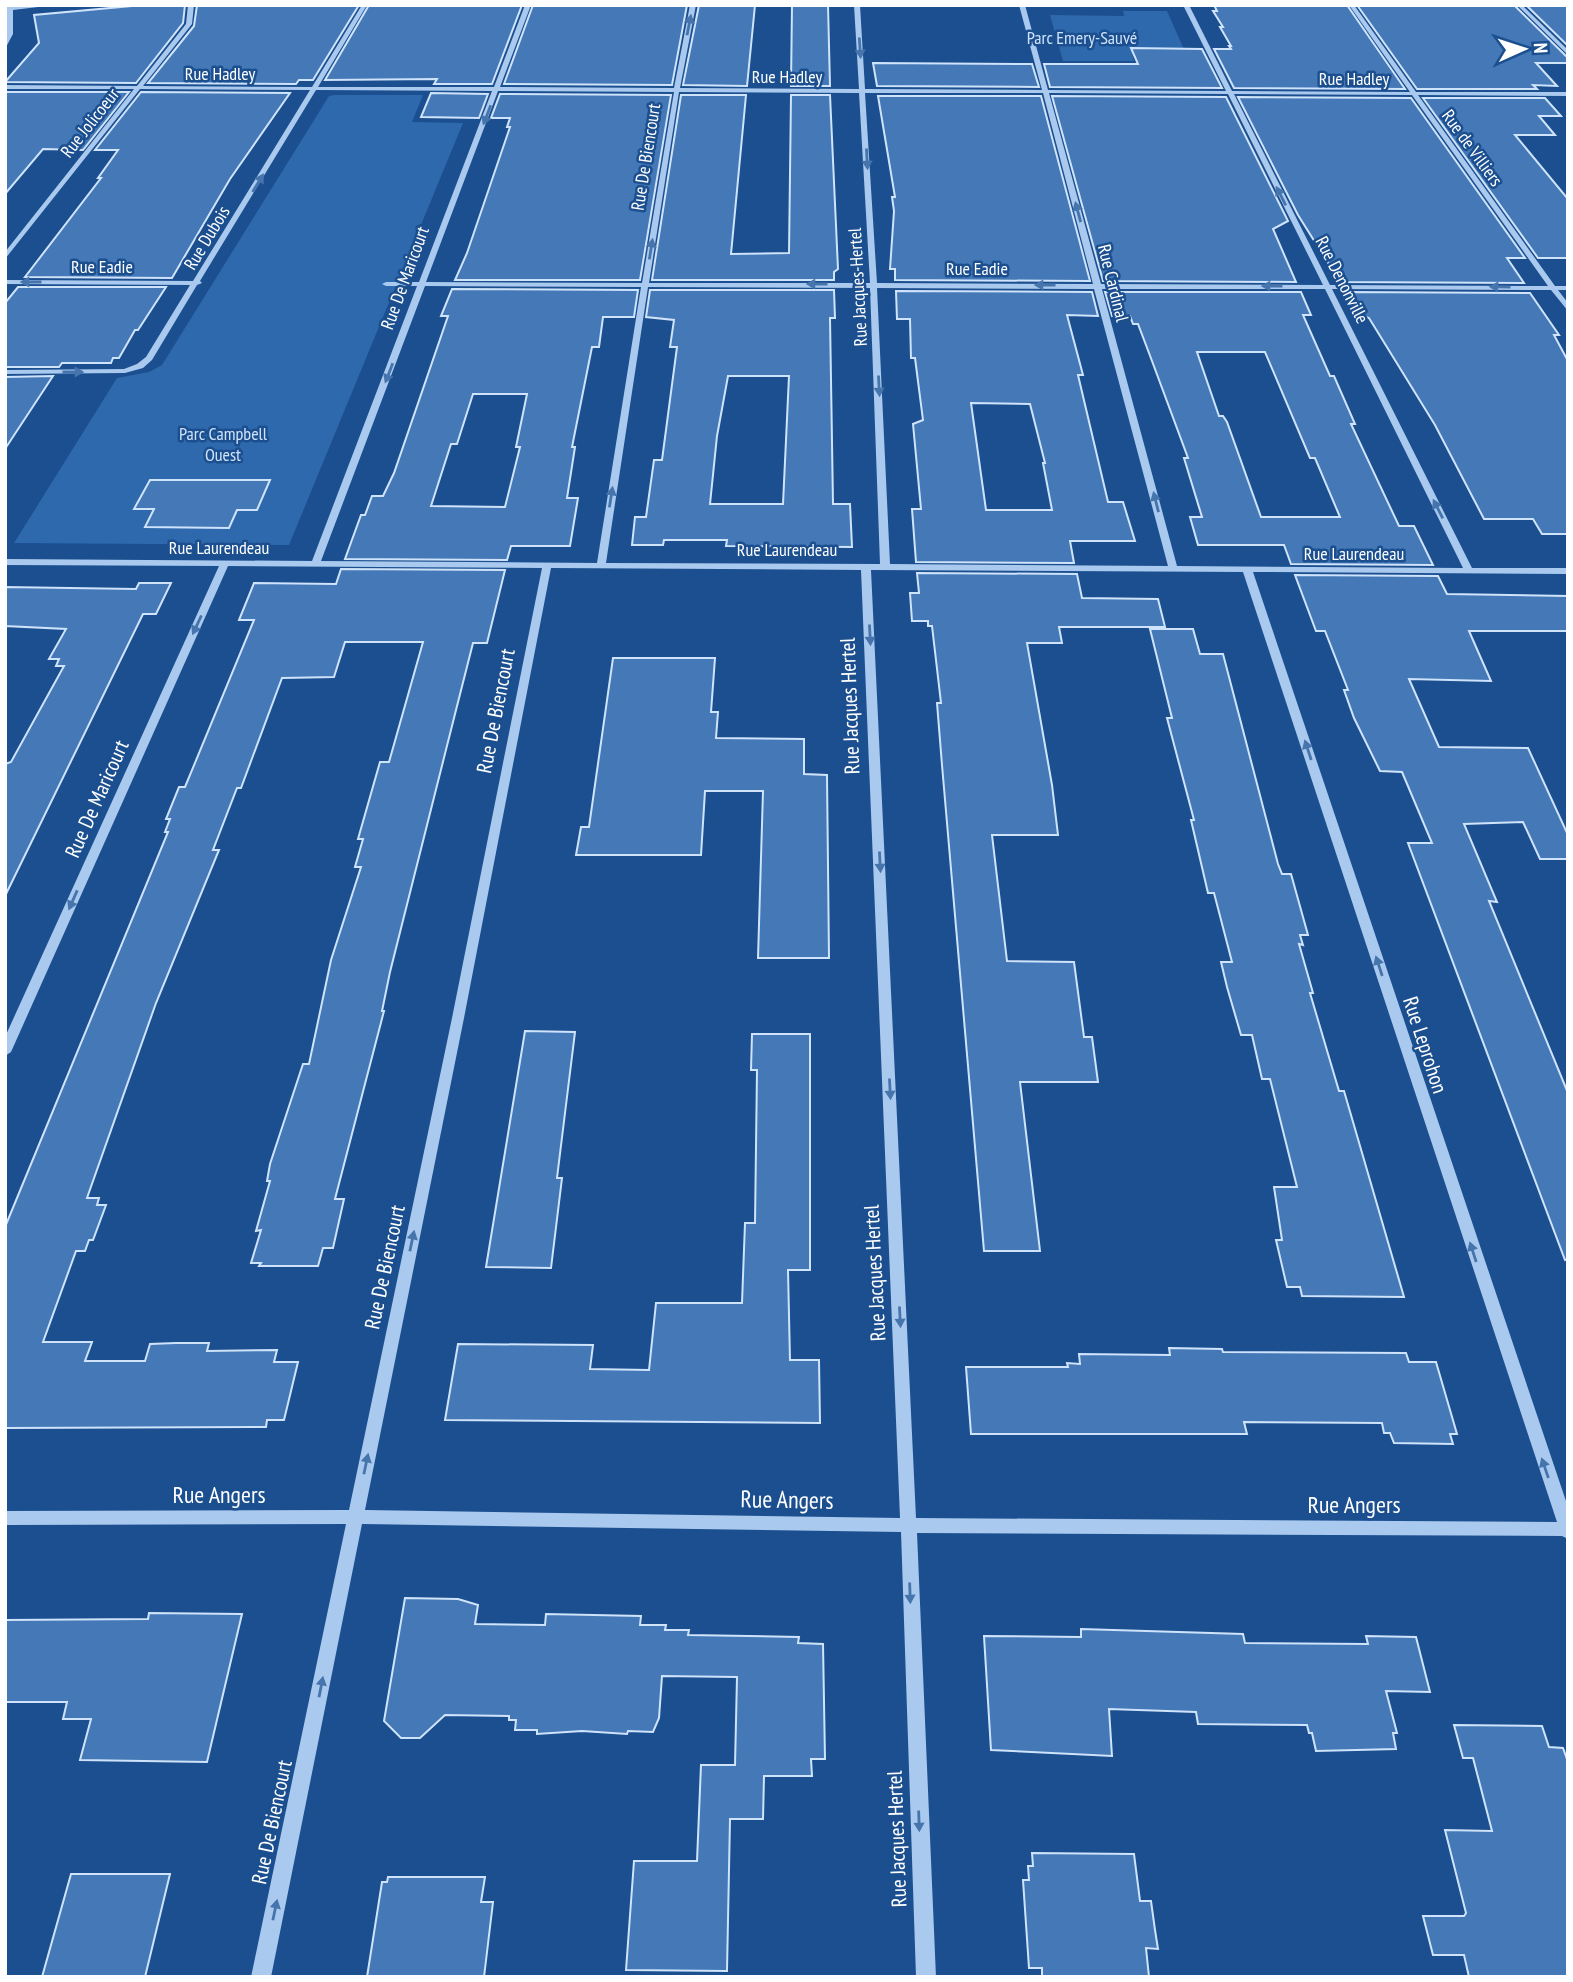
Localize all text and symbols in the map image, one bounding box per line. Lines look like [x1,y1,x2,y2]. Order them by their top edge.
one-way arrow [684,13,695,35]
north arrow [1489,14,1559,84]
park label: Parc Emery-Sauvé [1027,26,1137,49]
one-way arrow [855,37,866,59]
text: N [1529,42,1553,54]
street label: Rue Hadley [185,62,255,85]
street label: Rue Hadley [752,65,822,88]
street label: Rue Hadley [1319,67,1389,90]
street label: Rue Jolicoeur [55,83,124,162]
street label: Rue De Biencourt [626,102,665,212]
one-way arrow [481,104,492,125]
street label: Rue de Villiers [1437,105,1508,191]
one-way arrow [861,148,872,170]
one-way arrow [252,173,265,192]
one-way arrow [1276,186,1287,206]
one-way arrow [1072,200,1083,222]
street label: Rue Dubois [179,202,235,274]
street label: Rue De Maricourt [375,223,434,332]
street label: Rue Jacques-Hertel [843,226,872,347]
street label: Rue Denonville [1311,232,1374,327]
one-way arrow [646,238,657,260]
street label: Rue Cardinal [1093,242,1134,325]
street label: Rue Eadie [71,255,133,278]
street label: Rue Eadie [946,257,1008,280]
one-way arrow [20,276,42,288]
one-way arrow [806,278,828,290]
one-way arrow [1033,279,1055,291]
one-way arrow [1261,280,1283,292]
one-way arrow [1488,282,1510,293]
one-way arrow [383,363,394,384]
one-way arrow [63,366,85,378]
one-way arrow [873,375,884,397]
park label: Parc Campbell Ouest [179,422,268,466]
one-way arrow [606,486,617,508]
one-way arrow [1150,491,1161,513]
one-way arrow [1433,499,1444,519]
street label: Rue Laurendeau [169,536,269,559]
street label: Rue Laurendeau [737,538,837,561]
street label: Rue Laurendeau [1304,542,1404,565]
one-way arrow [191,615,202,636]
one-way arrow [864,624,875,646]
street label: Rue Jacques Hertel [834,637,865,775]
street label: Rue De Biencourt [470,646,521,775]
street label: Rue De Maricourt [59,736,135,862]
one-way arrow [1302,739,1313,760]
one-way arrow [874,851,885,873]
one-way arrow [67,890,79,910]
one-way arrow [1373,956,1384,977]
street label: Rue Leprohon [1397,993,1454,1097]
one-way arrow [884,1078,895,1100]
street label: Rue De Biencourt [358,1202,411,1331]
street label: Rue Jacques Hertel [857,1204,892,1342]
one-way arrow [407,1230,418,1252]
one-way arrow [1467,1241,1478,1262]
one-way arrow [894,1306,905,1328]
one-way arrow [361,1453,372,1475]
one-way arrow [1539,1457,1550,1478]
street label: Rue Angers [172,1479,266,1510]
street label: Rue Angers [740,1483,834,1516]
street label: Rue Angers [1307,1489,1401,1520]
one-way arrow [905,1582,916,1604]
one-way arrow [315,1676,326,1698]
street label: Rue De Biencourt [245,1757,298,1886]
street label: Rue Jacques Hertel [881,1770,912,1908]
one-way arrow [914,1810,925,1832]
one-way arrow [270,1899,281,1921]

